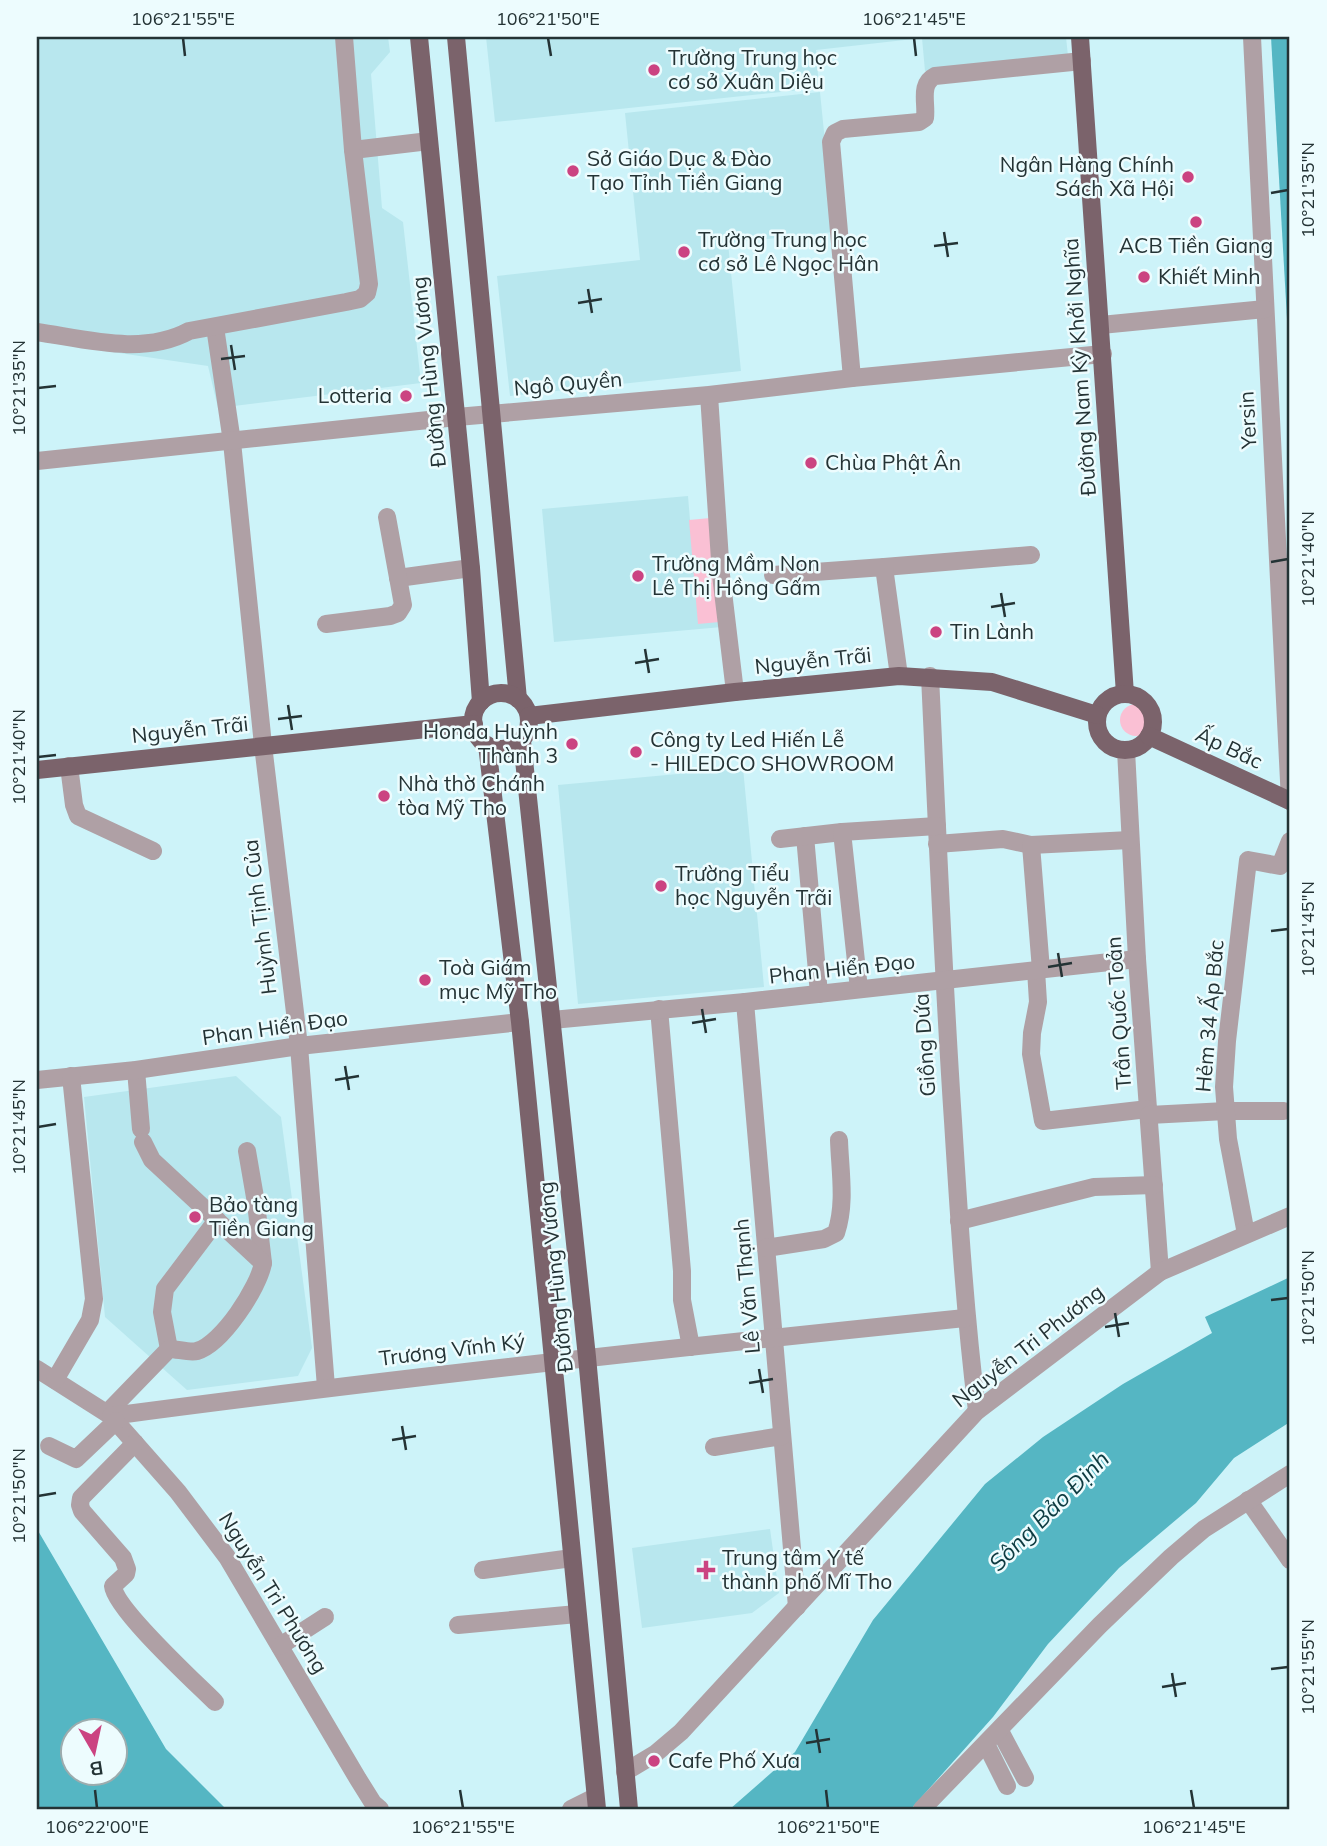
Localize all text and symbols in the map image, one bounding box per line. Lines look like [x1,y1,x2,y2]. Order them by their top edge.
text: 106°21'55"E [131,7,235,30]
text: 106°21'50"E [496,7,600,30]
text: 106°21'45"E [862,7,966,30]
place label: Trường Trung học cơ sở Xuân Diệu [668,44,837,94]
marker: Trường Trung học cơ sở Xuân Diệu [646,62,662,78]
text: 10°21'35"N [1296,142,1319,238]
place label: Sở Giáo Dục & Đào Tạo Tỉnh Tiền Giang [587,145,782,195]
place label: Ngân Hàng Chính Sách Xã Hội [1000,151,1174,201]
marker: Sở Giáo Dục & Đào Tạo Tỉnh Tiền Giang [565,163,581,179]
marker: Ngân Hàng Chính Sách Xã Hội [1180,169,1196,185]
marker: ACB Tiền Giang [1188,214,1204,230]
place label: Trường Trung học cơ sở Lê Ngọc Hân [698,226,879,276]
place label: ACB Tiền Giang [1119,232,1273,258]
street label: Đường Nam Kỳ Khởi Nghĩa [1057,237,1101,497]
marker: Trường Trung học cơ sở Lê Ngọc Hân [676,244,692,260]
place label: Khiết Minh [1158,263,1261,289]
marker: Khiết Minh [1136,269,1152,285]
street label: Đường Hùng Vương [405,275,451,469]
text: 10°21'35"N [7,340,30,436]
street label: Ngô Quyền [513,365,623,401]
place label: Lotteria [318,382,392,408]
marker: Lotteria [398,388,414,404]
street label: Yersin [1233,391,1262,451]
place label: Chùa Phật Ân [825,449,961,475]
marker: Chùa Phật Ân [803,455,819,471]
text: 10°21'40"N [1296,511,1319,607]
place label: Trường Mầm Non Lê Thị Hồng Gấm [652,550,821,600]
marker: Trường Mầm Non Lê Thị Hồng Gấm [630,568,646,584]
place label: Tin Lành [950,618,1034,644]
marker: Tin Lành [928,624,944,640]
street label: Nguyễn Trãi [753,641,872,679]
text: 10°21'40"N [7,709,30,805]
street label: Nguyễn Trãi [130,710,249,748]
place label: Honda Huỳnh Thành 3 [423,718,558,768]
street label: Ấp Bắc [1192,719,1267,774]
place label: Công ty Led Hiến Lễ - HILEDCO SHOWROOM [650,726,894,776]
marker: Honda Huỳnh Thành 3 [564,736,580,752]
marker: Công ty Led Hiến Lễ - HILEDCO SHOWROOM [628,744,644,760]
place label: Nhà thờ Chánh tòa Mỹ Tho [398,770,545,820]
marker: Nhà thờ Chánh tòa Mỹ Tho [376,788,392,804]
street label: Huỳnh Tịnh Của [237,838,281,996]
place label: Trường Tiểu học Nguyễn Trãi [675,860,832,910]
marker: Trường Tiểu học Nguyễn Trãi [653,878,669,894]
text: 10°21'45"N [1296,881,1319,977]
street label: Trần Quốc Toản [1100,936,1136,1090]
street label: Hẻm 34 Ấp Bắc [1188,939,1229,1093]
street label: Phan Hiển Đạo [767,947,916,989]
place label: Toà Giám mục Mỹ Tho [439,954,557,1004]
marker: Toà Giám mục Mỹ Tho [417,972,433,988]
street label: Giồng Dứa [907,993,941,1097]
street label: Phan Hiển Đạo [200,1004,349,1050]
text: 10°21'45"N [7,1079,30,1175]
street label: Đường Hùng Vương [532,1180,578,1374]
place label: Bảo tàng Tiền Giang [209,1191,314,1241]
marker: Bảo tàng Tiền Giang [187,1209,203,1225]
street label: Lê Văn Thạnh [727,1217,765,1355]
text: 10°21'50"N [1296,1250,1319,1346]
street label: Nguyễn Tri Phương [947,1278,1108,1412]
street label: Trương Vĩnh Ký [377,1327,526,1371]
water label: Sông Bảo Định [982,1444,1115,1577]
text: 10°21'50"N [7,1448,30,1544]
street label: Nguyễn Tri Phương [214,1507,334,1678]
place label: Trung tâm Y tế thành phố Mĩ Tho [722,1544,892,1594]
marker: Trung tâm Y tế thành phố Mĩ Tho [696,1560,716,1580]
text: 10°21'55"N [1296,1619,1319,1715]
north arrow [60,1716,130,1786]
place label: Cafe Phố Xưa [668,1747,800,1773]
marker: Cafe Phố Xưa [646,1753,662,1769]
text: B [88,1756,105,1782]
text: 106°22'00"E [45,1815,149,1838]
text: 106°21'55"E [411,1815,515,1838]
text: 106°21'50"E [776,1815,880,1838]
text: 106°21'45"E [1142,1815,1246,1838]

